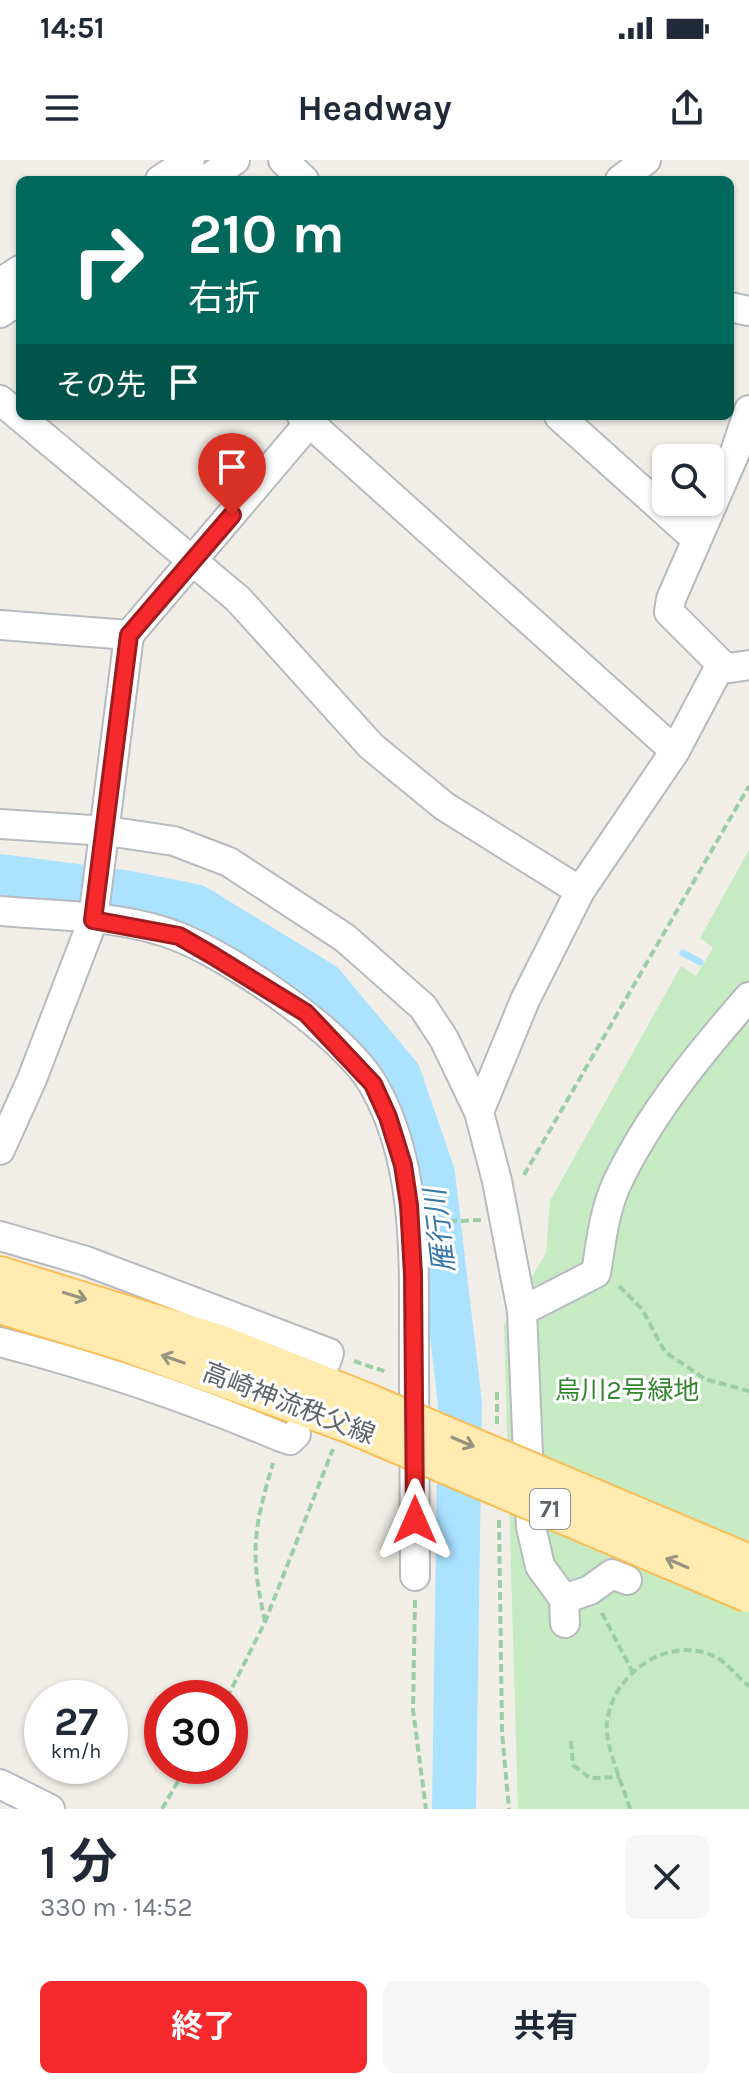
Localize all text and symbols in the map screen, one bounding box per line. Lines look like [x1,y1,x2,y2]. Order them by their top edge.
text: 14:51 [40,10,105,46]
icon: menu [40,86,84,130]
icon: share [665,86,709,130]
text: Headway [297,87,452,129]
text: 210 m [188,201,345,266]
icon: right [56,208,160,312]
text: 右折 [188,277,260,319]
icon: arrive [162,360,206,404]
text: その先 [56,367,146,403]
pin [198,433,266,515]
map controls [652,444,724,516]
button: search [652,444,724,516]
icon: arrive [210,445,254,489]
water label: 雁行川 [418,1184,461,1275]
one-way arrow [62,1289,88,1304]
one-way arrow [161,1350,186,1365]
street label: 高崎神流秩父線 [198,1356,379,1451]
park label: 烏川2号緑地 [554,1375,700,1406]
one-way arrow [450,1435,475,1450]
position arrow [373,1478,457,1562]
road number: 71 [530,1489,570,1529]
one-way arrow [665,1555,690,1570]
speed limit sign: 30 [144,1680,248,1784]
text: 27 [54,1698,98,1745]
text: km/h [51,1740,101,1763]
text: 1 分 [40,1834,117,1890]
button: close [625,1835,709,1919]
text: 330 m · 14:52 [40,1892,192,1923]
button: 終了 [40,1981,367,2073]
button: 共有 [383,1981,709,2073]

